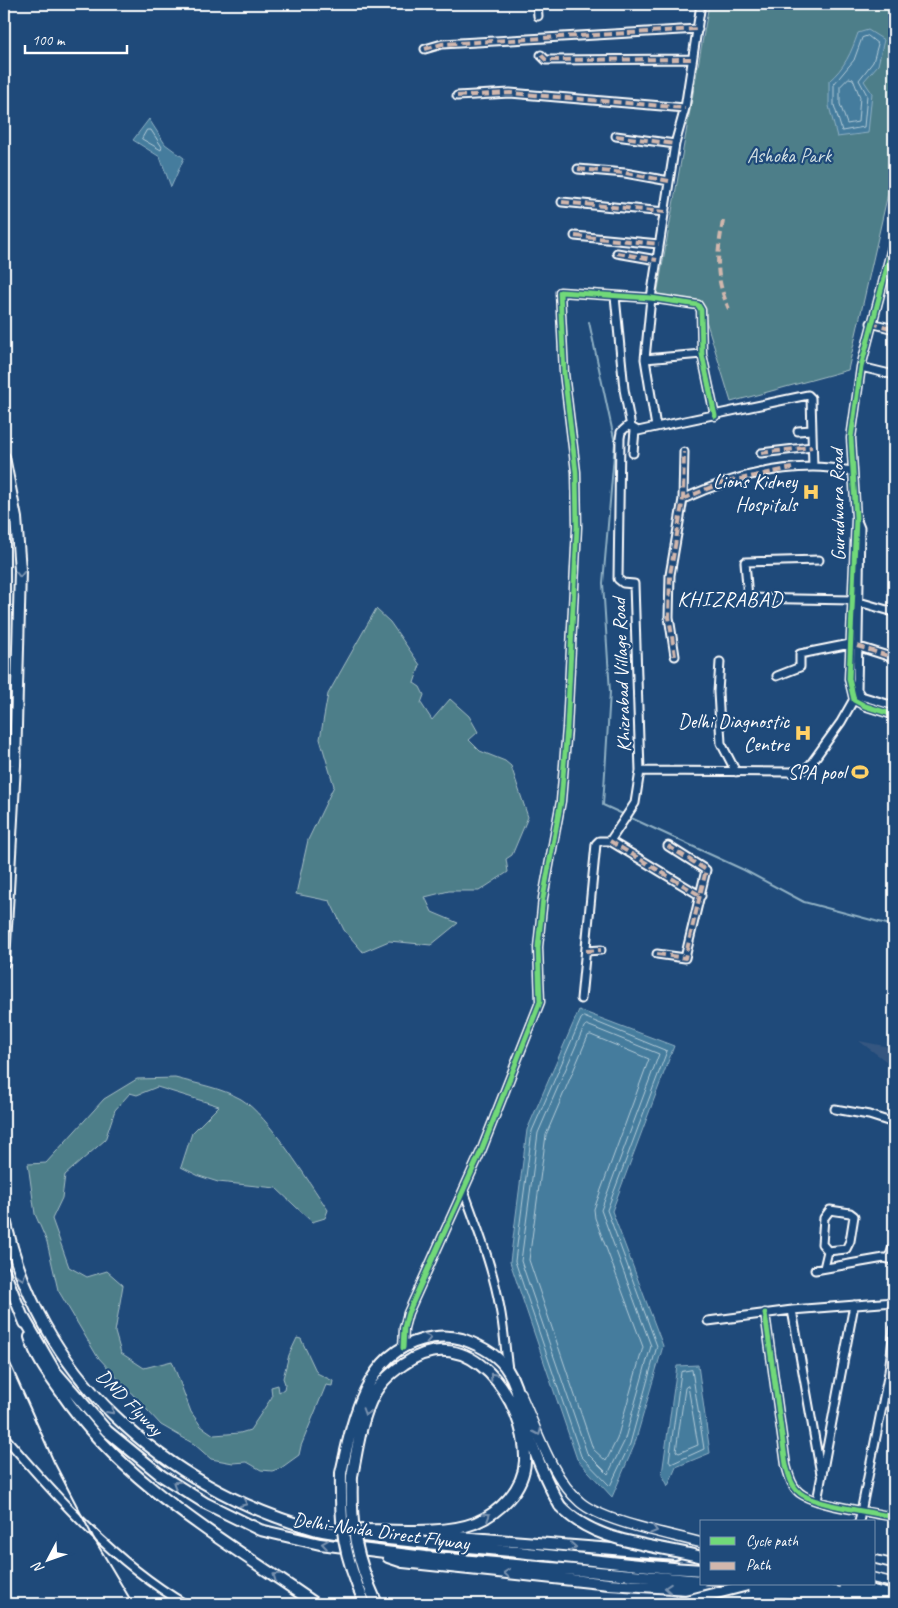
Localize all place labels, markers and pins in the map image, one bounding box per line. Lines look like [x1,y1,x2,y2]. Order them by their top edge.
place label: Lions Kidney Hospitals [713,469,799,517]
hospital icon: Lions Kidney Hospitals [801,482,821,502]
place label: Delhi Diagnostic Centre [678,709,790,757]
hospital icon: Delhi Diagnostic Centre [793,723,813,743]
place label: SPA pool [788,760,850,785]
sports icon: SPA pool [850,762,870,782]

